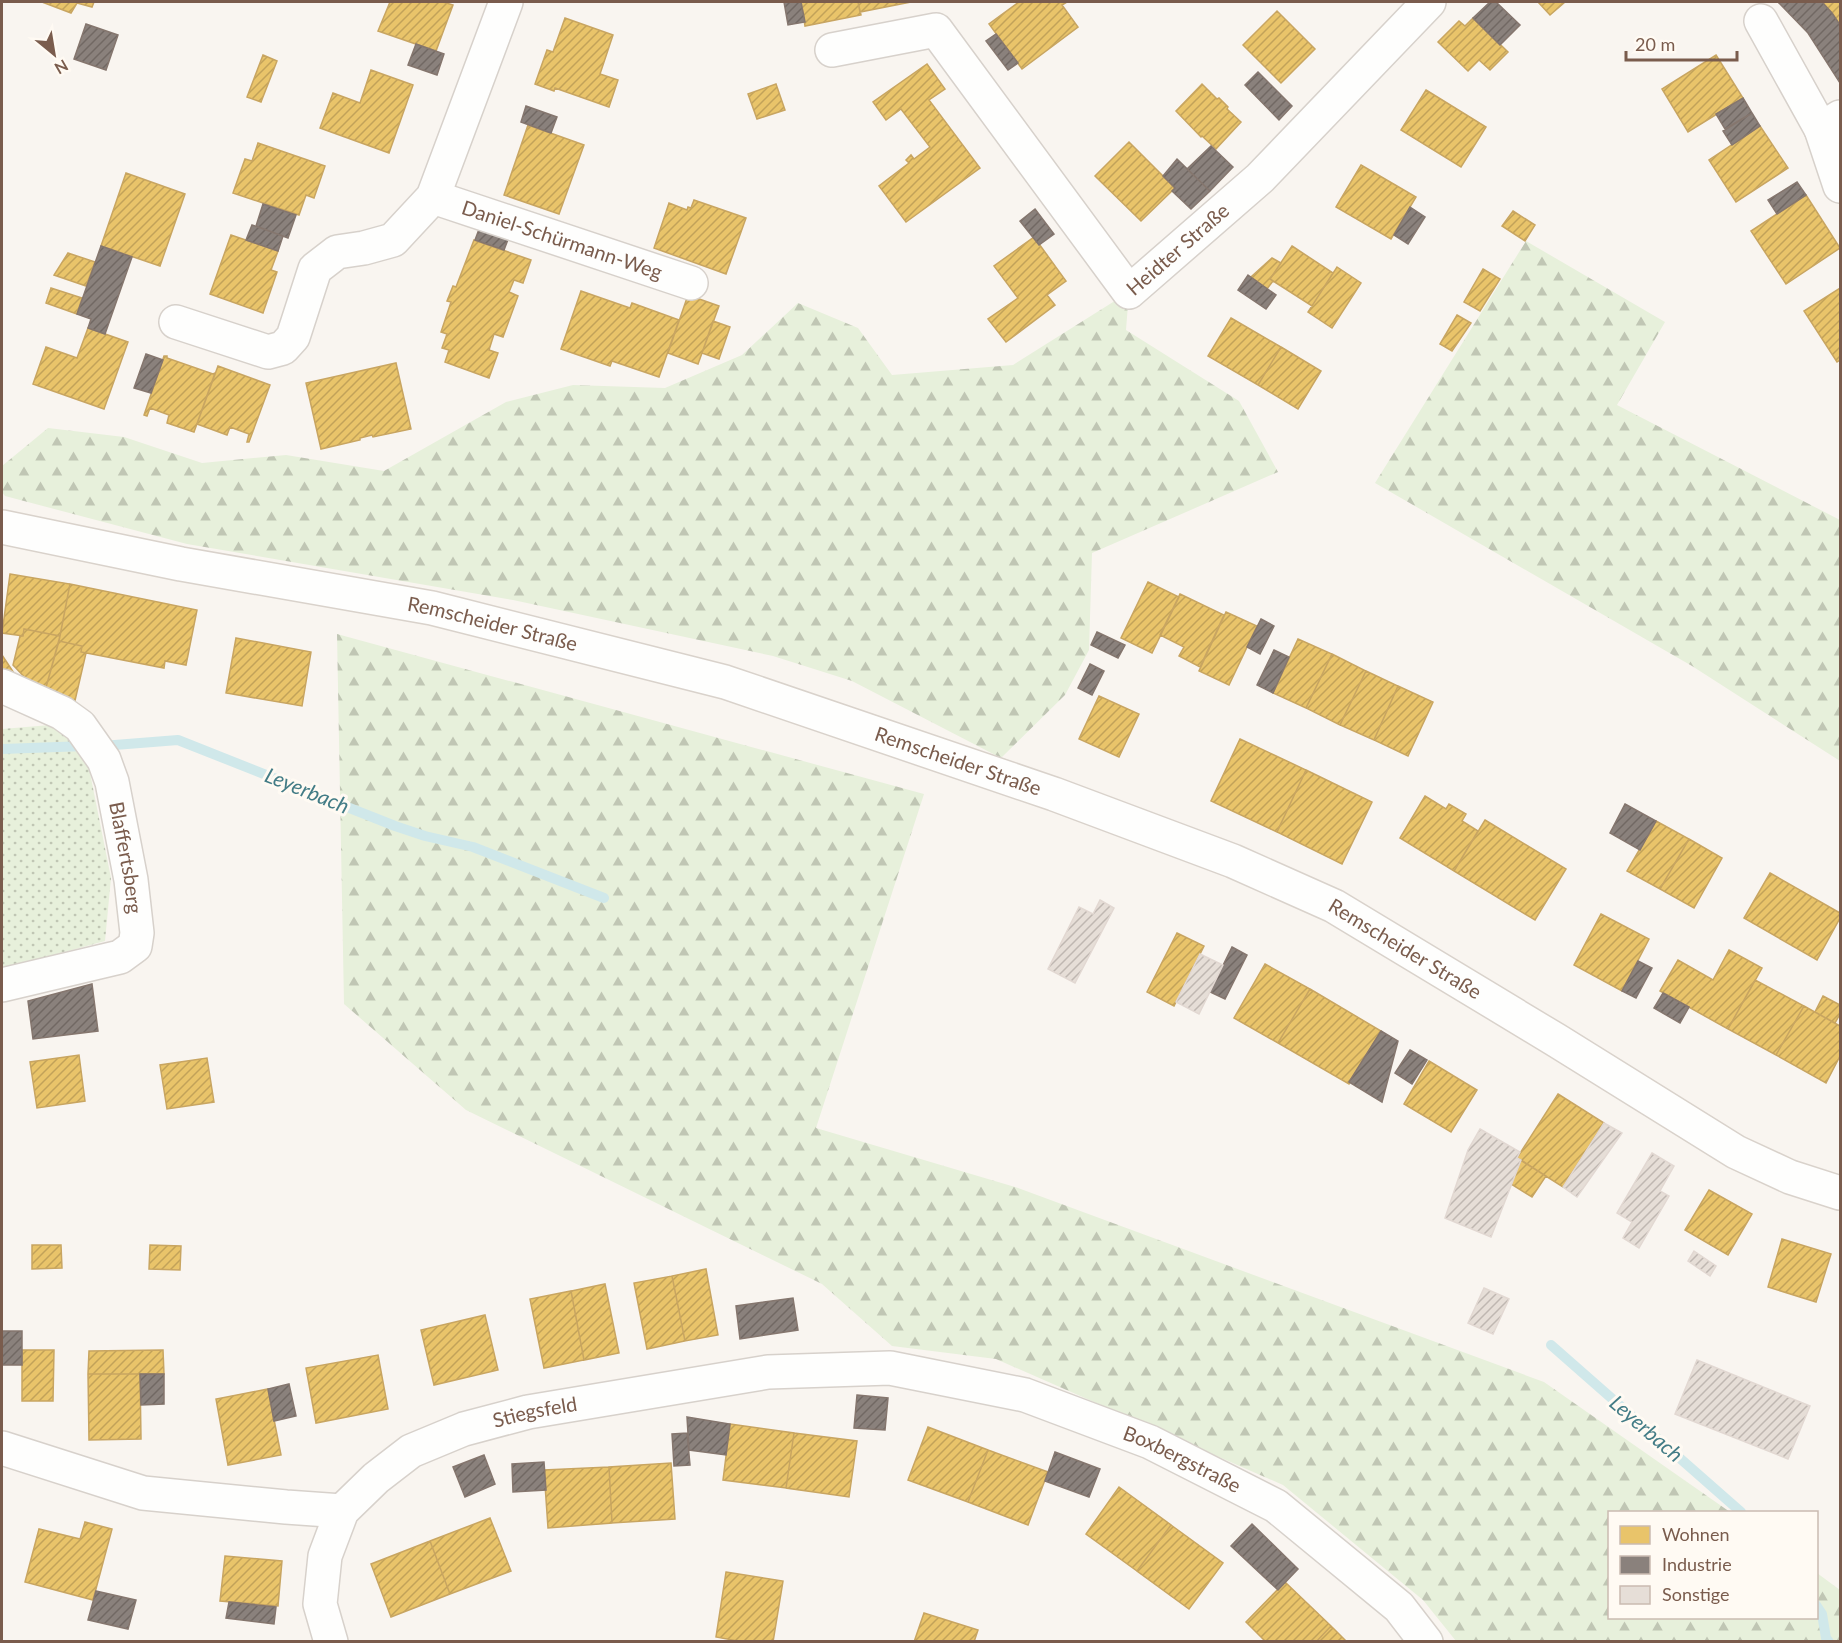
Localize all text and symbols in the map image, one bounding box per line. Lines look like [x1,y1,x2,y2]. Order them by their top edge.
north arrow [24,24,84,84]
scale bar [1626,24,1737,62]
text: 20 m [1635,33,1675,55]
text: N [52,56,72,79]
street label: Daniel-Schürmann-Weg [459,194,666,284]
street label: Heidter Straße [1121,198,1233,300]
street label: Remscheider Straße [406,591,580,655]
street label: Remscheider Straße [872,721,1045,800]
water label: Leyerbach [262,761,353,818]
street label: Blaffertsberg [105,800,148,915]
street label: Remscheider Straße [1325,893,1486,1003]
water label: Leyerbach [1605,1389,1689,1466]
street label: Stiegsfeld [490,1391,579,1432]
street label: Boxbergstraße [1120,1420,1245,1497]
legend [1608,1511,1818,1619]
text: Wohnen [1662,1523,1729,1545]
text: Industrie [1662,1553,1732,1575]
text: Sonstige [1662,1583,1730,1605]

